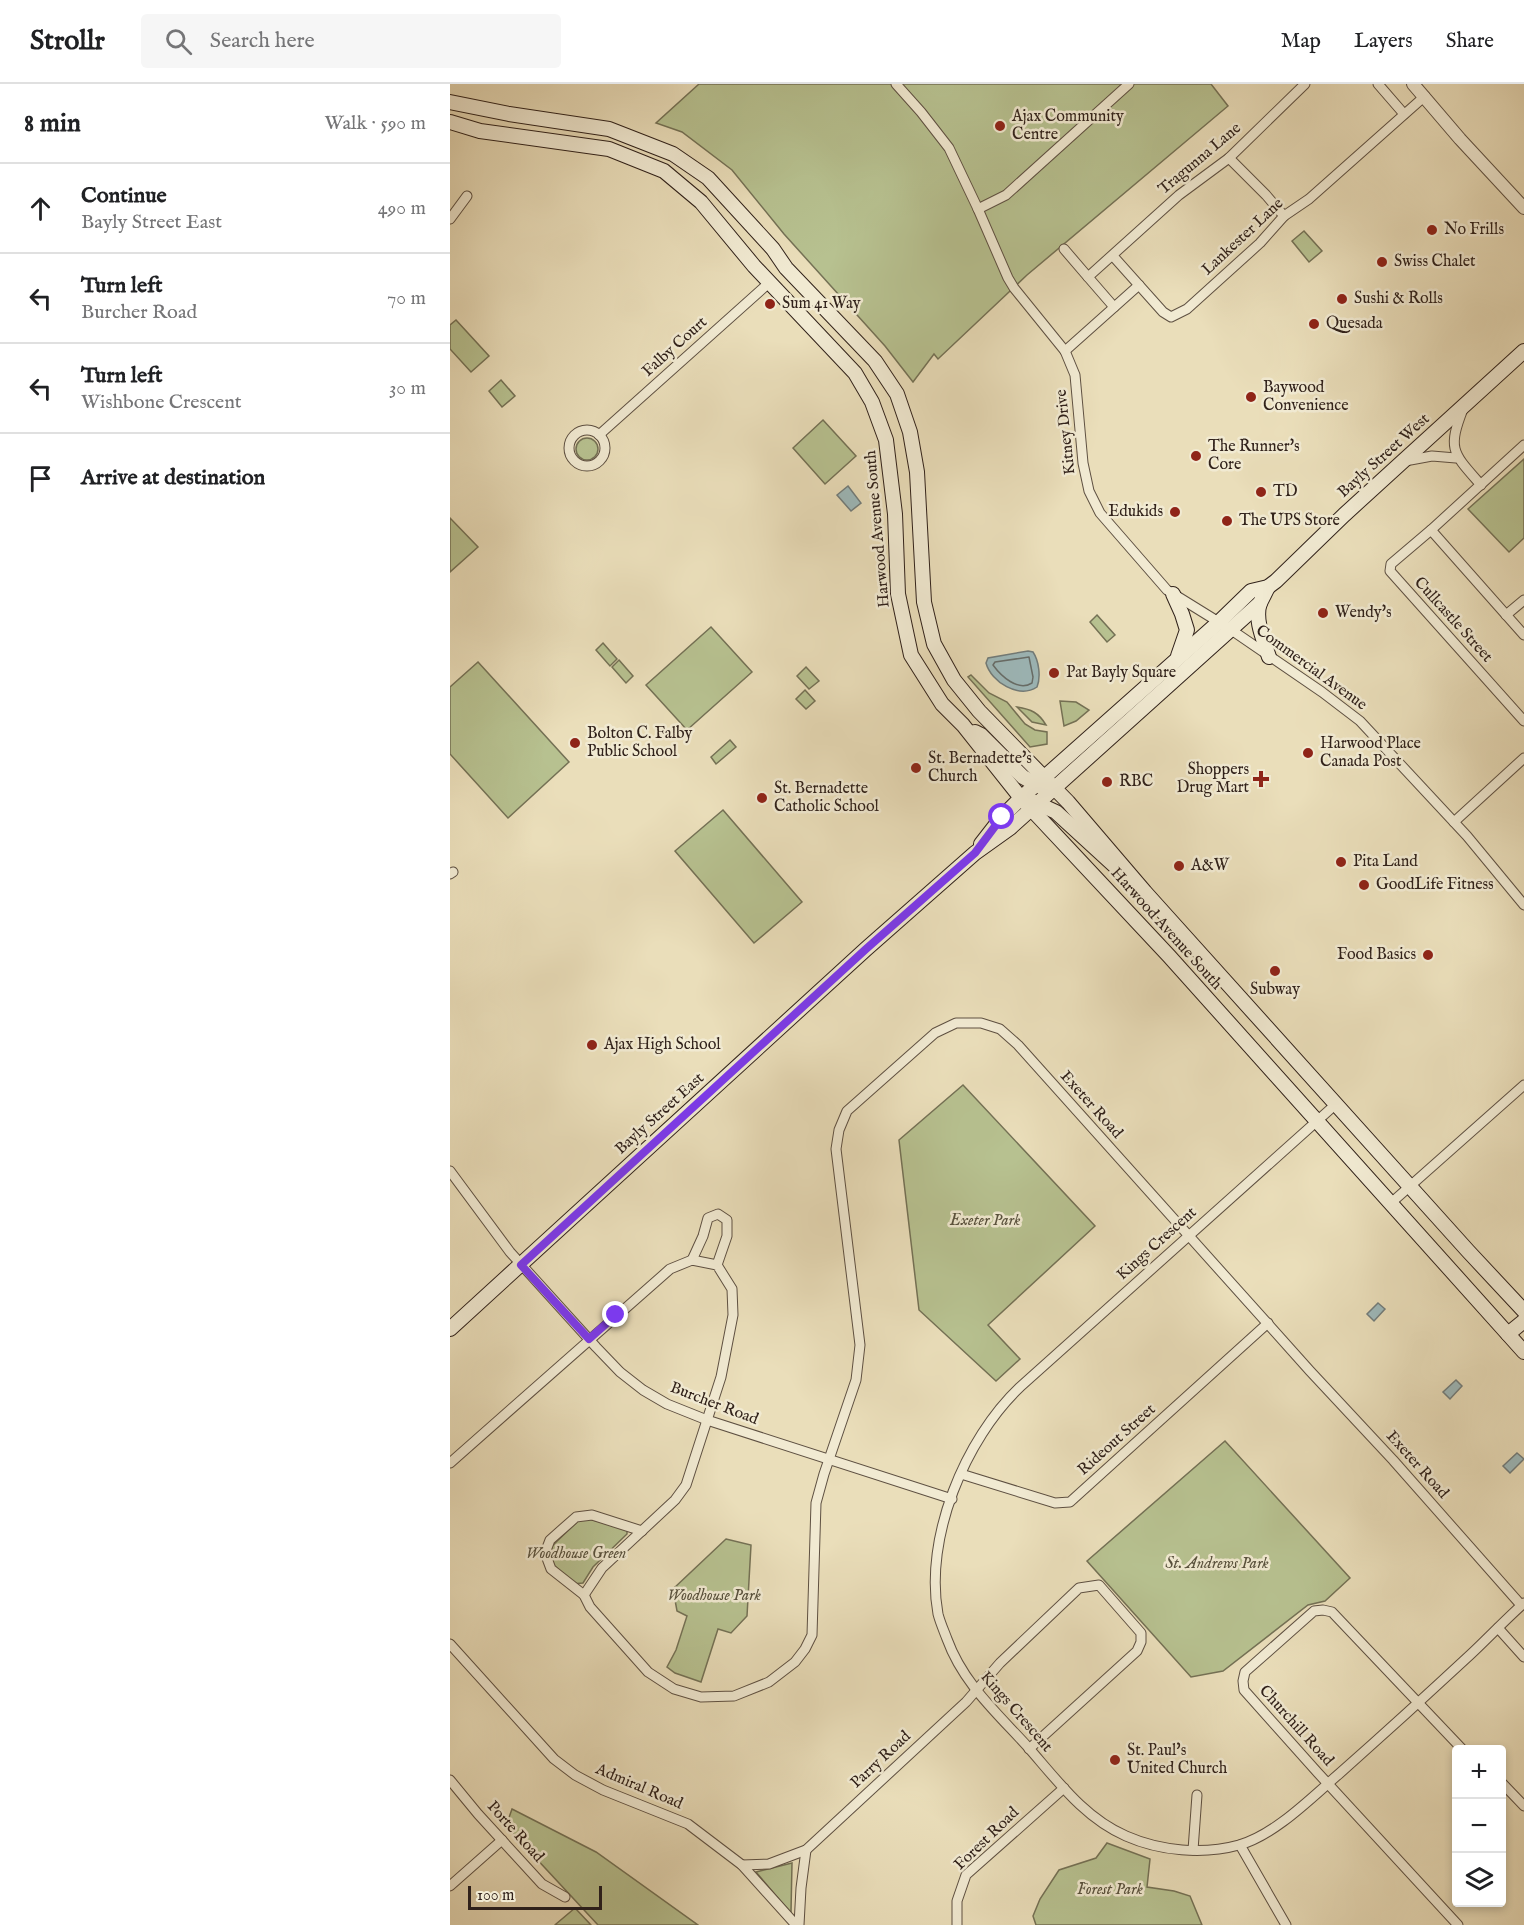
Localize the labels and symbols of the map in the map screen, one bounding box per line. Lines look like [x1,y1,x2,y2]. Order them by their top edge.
place label: Ajax Community Centre [1011,107,1124,145]
marker: Ajax Community Centre [993,119,1007,133]
street label: Tragunna Lane [1155,119,1245,199]
street label: Lankester Lane [1198,194,1288,280]
place label: No Frills [1444,220,1504,240]
marker: No Frills [1425,223,1439,237]
place label: Swiss Chalet [1394,252,1476,272]
marker: Swiss Chalet [1375,255,1389,269]
place label: Sushi & Rolls [1354,289,1443,309]
marker: Sushi & Rolls [1335,292,1349,306]
place label: Sum 41 Way [782,294,861,314]
marker: Sum 41 Way [763,297,777,311]
street label: Falby Court [638,312,712,381]
place label: Quesada [1326,314,1383,334]
marker: Quesada [1307,317,1321,331]
place label: Baywood Convenience [1263,378,1349,416]
street label: Kitney Drive [1052,388,1080,476]
marker: Baywood Convenience [1244,390,1258,404]
street label: Bayly Street West [1334,409,1434,502]
place label: The Runner's Core [1208,437,1300,475]
street label: Harwood Avenue South [861,449,895,608]
marker: The Runner's Core [1189,449,1203,463]
place label: TD [1273,482,1298,502]
marker: TD [1254,485,1268,499]
place label: Edukids [1108,502,1163,522]
marker: Edukids [1168,505,1182,519]
place label: The UPS Store [1239,511,1340,531]
marker: The UPS Store [1220,514,1234,528]
street label: Cullcastle Street [1409,573,1497,667]
place label: Wendy's [1335,603,1392,623]
marker: Wendy's [1316,606,1330,620]
street label: Commercial Avenue [1251,621,1371,715]
place label: Pat Bayly Square [1066,663,1176,683]
marker: Pat Bayly Square [1047,666,1061,680]
place label: Bolton C. Falby Public School [587,724,692,762]
place label: Harwood Place Canada Post [1320,734,1421,772]
marker: Bolton C. Falby Public School [568,736,582,750]
marker: Harwood Place Canada Post [1301,746,1315,760]
place label: St. Bernadette's Church [928,749,1032,787]
place label: Shoppers Drug Mart [1176,760,1250,798]
marker: St. Bernadette's Church [909,761,923,775]
place label: RBC [1119,772,1153,792]
marker: Shoppers Drug Mart [1254,772,1268,786]
marker: RBC [1100,775,1114,789]
place label: St. Bernadette Catholic School [774,779,880,817]
marker: St. Bernadette Catholic School [755,791,769,805]
route start [988,803,1014,829]
place label: Pita Land [1353,852,1418,872]
marker: Pita Land [1334,855,1348,869]
place label: A&W [1190,856,1230,876]
marker: A&W [1172,859,1186,873]
street label: Harwood Avenue South [1106,864,1227,995]
place label: GoodLife Fitness [1376,875,1494,895]
marker: GoodLife Fitness [1357,878,1371,892]
place label: Food Basics [1337,945,1416,965]
marker: Food Basics [1421,948,1435,962]
marker: Subway [1268,964,1282,978]
place label: Subway [1250,980,1300,1000]
place label: Ajax High School [603,1035,721,1055]
marker: Ajax High School [585,1038,599,1052]
street label: Exeter Road [1055,1067,1127,1143]
street label: Bayly Street East [611,1068,709,1159]
street label: Kings Crescent [1113,1203,1201,1285]
park label: Exeter Park [949,1211,1021,1231]
route end [602,1301,628,1327]
street label: Burcher Road [667,1378,761,1430]
street label: Rideout Street [1074,1400,1160,1480]
street label: Exeter Road [1381,1427,1453,1503]
park label: Woodhouse Green [526,1544,626,1564]
park label: St. Andrews Park [1165,1554,1269,1574]
park label: Woodhouse Park [667,1586,761,1606]
street label: Kings Crescent [975,1667,1057,1757]
street label: Churchill Road [1254,1681,1338,1771]
street label: Parry Road [847,1727,916,1793]
place label: St. Paul's United Church [1127,1741,1228,1779]
marker: St. Paul's United Church [1108,1753,1122,1767]
street label: Admiral Road [591,1759,686,1815]
street label: Porte Road [482,1797,548,1867]
street label: Forest Road [950,1803,1024,1875]
park label: Forest Park [1077,1880,1144,1900]
scale bar [468,1883,602,1910]

